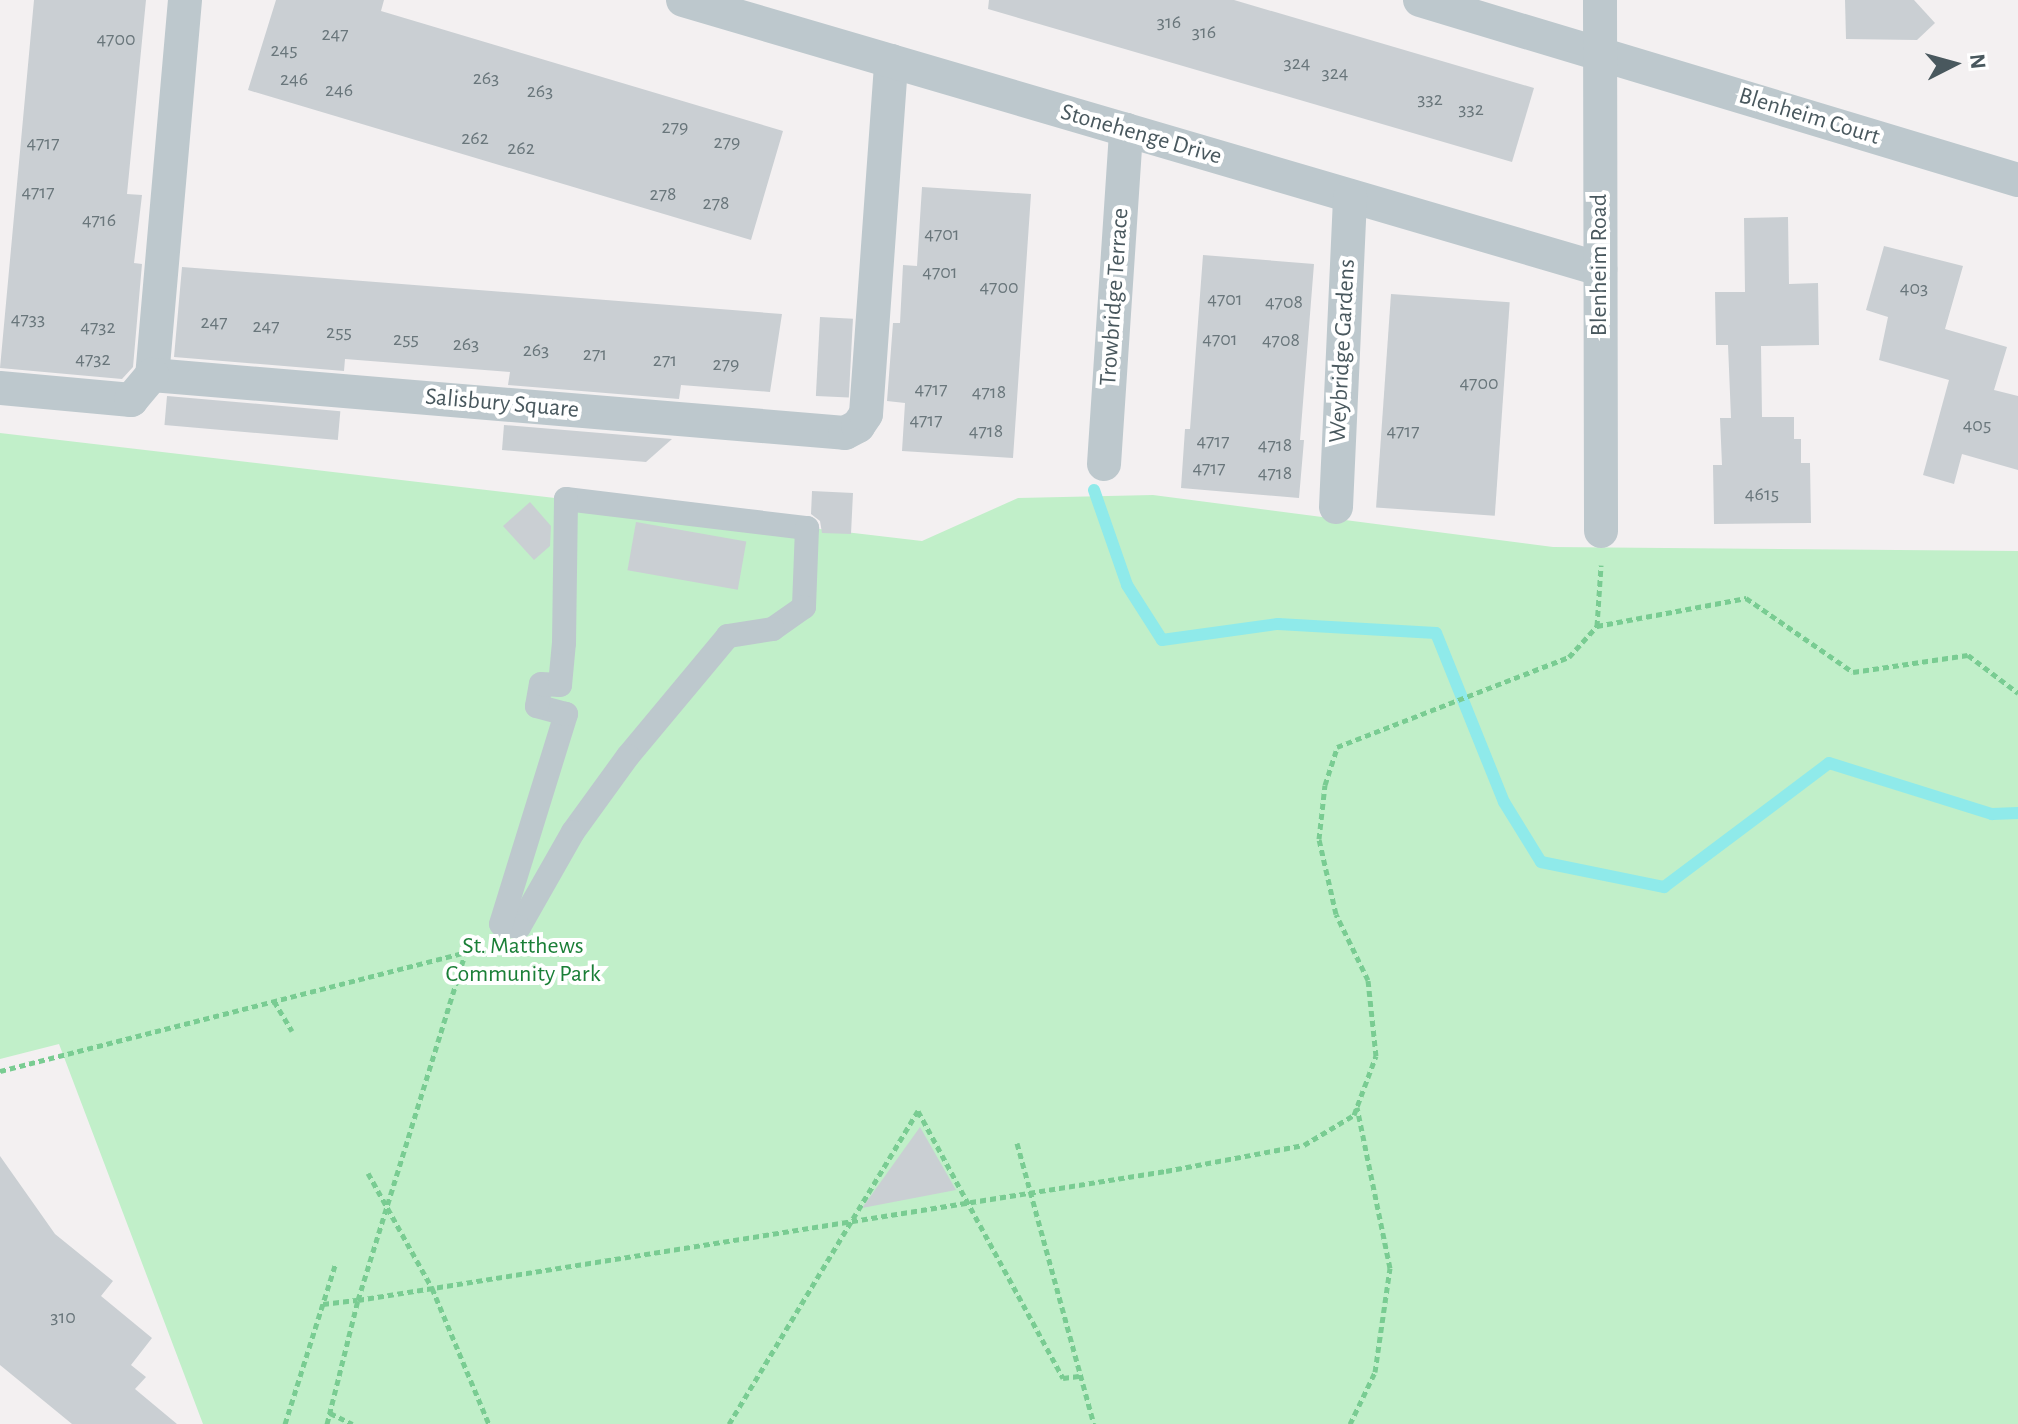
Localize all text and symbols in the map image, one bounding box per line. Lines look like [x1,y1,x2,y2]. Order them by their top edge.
house number: 316 [1157,10,1181,34]
house number: 316 [1192,20,1216,44]
house number: 247 [321,22,349,46]
north arrow [1914,24,1994,104]
house number: 4700 [96,27,136,51]
house number: 245 [270,38,298,62]
house number: 324 [1284,51,1310,75]
text: N [1966,53,1990,70]
house number: 324 [1322,61,1348,85]
house number: 263 [473,66,499,90]
house number: 246 [280,67,308,91]
house number: 246 [325,78,353,102]
house number: 263 [527,79,553,103]
street label: Blenheim Court [1735,82,1883,152]
house number: 332 [1417,87,1443,111]
house number: 332 [1458,97,1484,121]
street label: Stonehenge Drive [1057,98,1225,172]
house number: 279 [662,115,688,139]
house number: 262 [461,126,489,150]
house number: 279 [714,130,740,154]
house number: 4717 [26,131,60,155]
house number: 262 [507,136,535,160]
house number: 4717 [21,180,55,204]
house number: 278 [650,182,676,206]
house number: 278 [703,191,729,215]
street label: Blenheim Road [1586,194,1614,336]
street label: Trowbridge Terrace [1094,207,1136,387]
house number: 4716 [82,208,116,232]
house number: 4701 [924,222,960,246]
street label: Weybridge Gardens [1324,258,1362,444]
house number: 4701 [922,260,958,284]
house number: 4700 [979,275,1019,299]
house number: 403 [1900,276,1928,300]
house number: 4701 [1207,287,1243,311]
house number: 4708 [1265,290,1303,314]
house number: 4733 [11,307,45,331]
house number: 247 [200,310,228,334]
house number: 247 [252,314,280,338]
house number: 4732 [80,315,116,339]
house number: 255 [326,320,352,344]
house number: 255 [393,327,419,351]
house number: 4701 [1202,327,1238,351]
house number: 4708 [1262,328,1300,352]
house number: 263 [453,332,479,356]
house number: 263 [523,338,549,362]
house number: 271 [583,342,607,366]
house number: 4732 [75,347,111,371]
house number: 271 [653,348,677,372]
house number: 279 [713,352,739,376]
house number: 4700 [1459,371,1499,395]
house number: 4717 [914,377,948,401]
house number: 4718 [972,380,1006,404]
street label: Salisbury Square [424,383,580,425]
house number: 4717 [909,408,943,432]
house number: 405 [1963,413,1991,437]
house number: 4718 [969,419,1003,443]
house number: 4717 [1386,419,1420,443]
house number: 4717 [1196,429,1230,453]
house number: 4718 [1258,433,1292,457]
house number: 4717 [1192,456,1226,480]
house number: 4718 [1258,461,1292,485]
house number: 4615 [1745,482,1779,506]
park label: St. Matthews Community Park [445,933,601,989]
house number: 310 [50,1305,76,1329]

